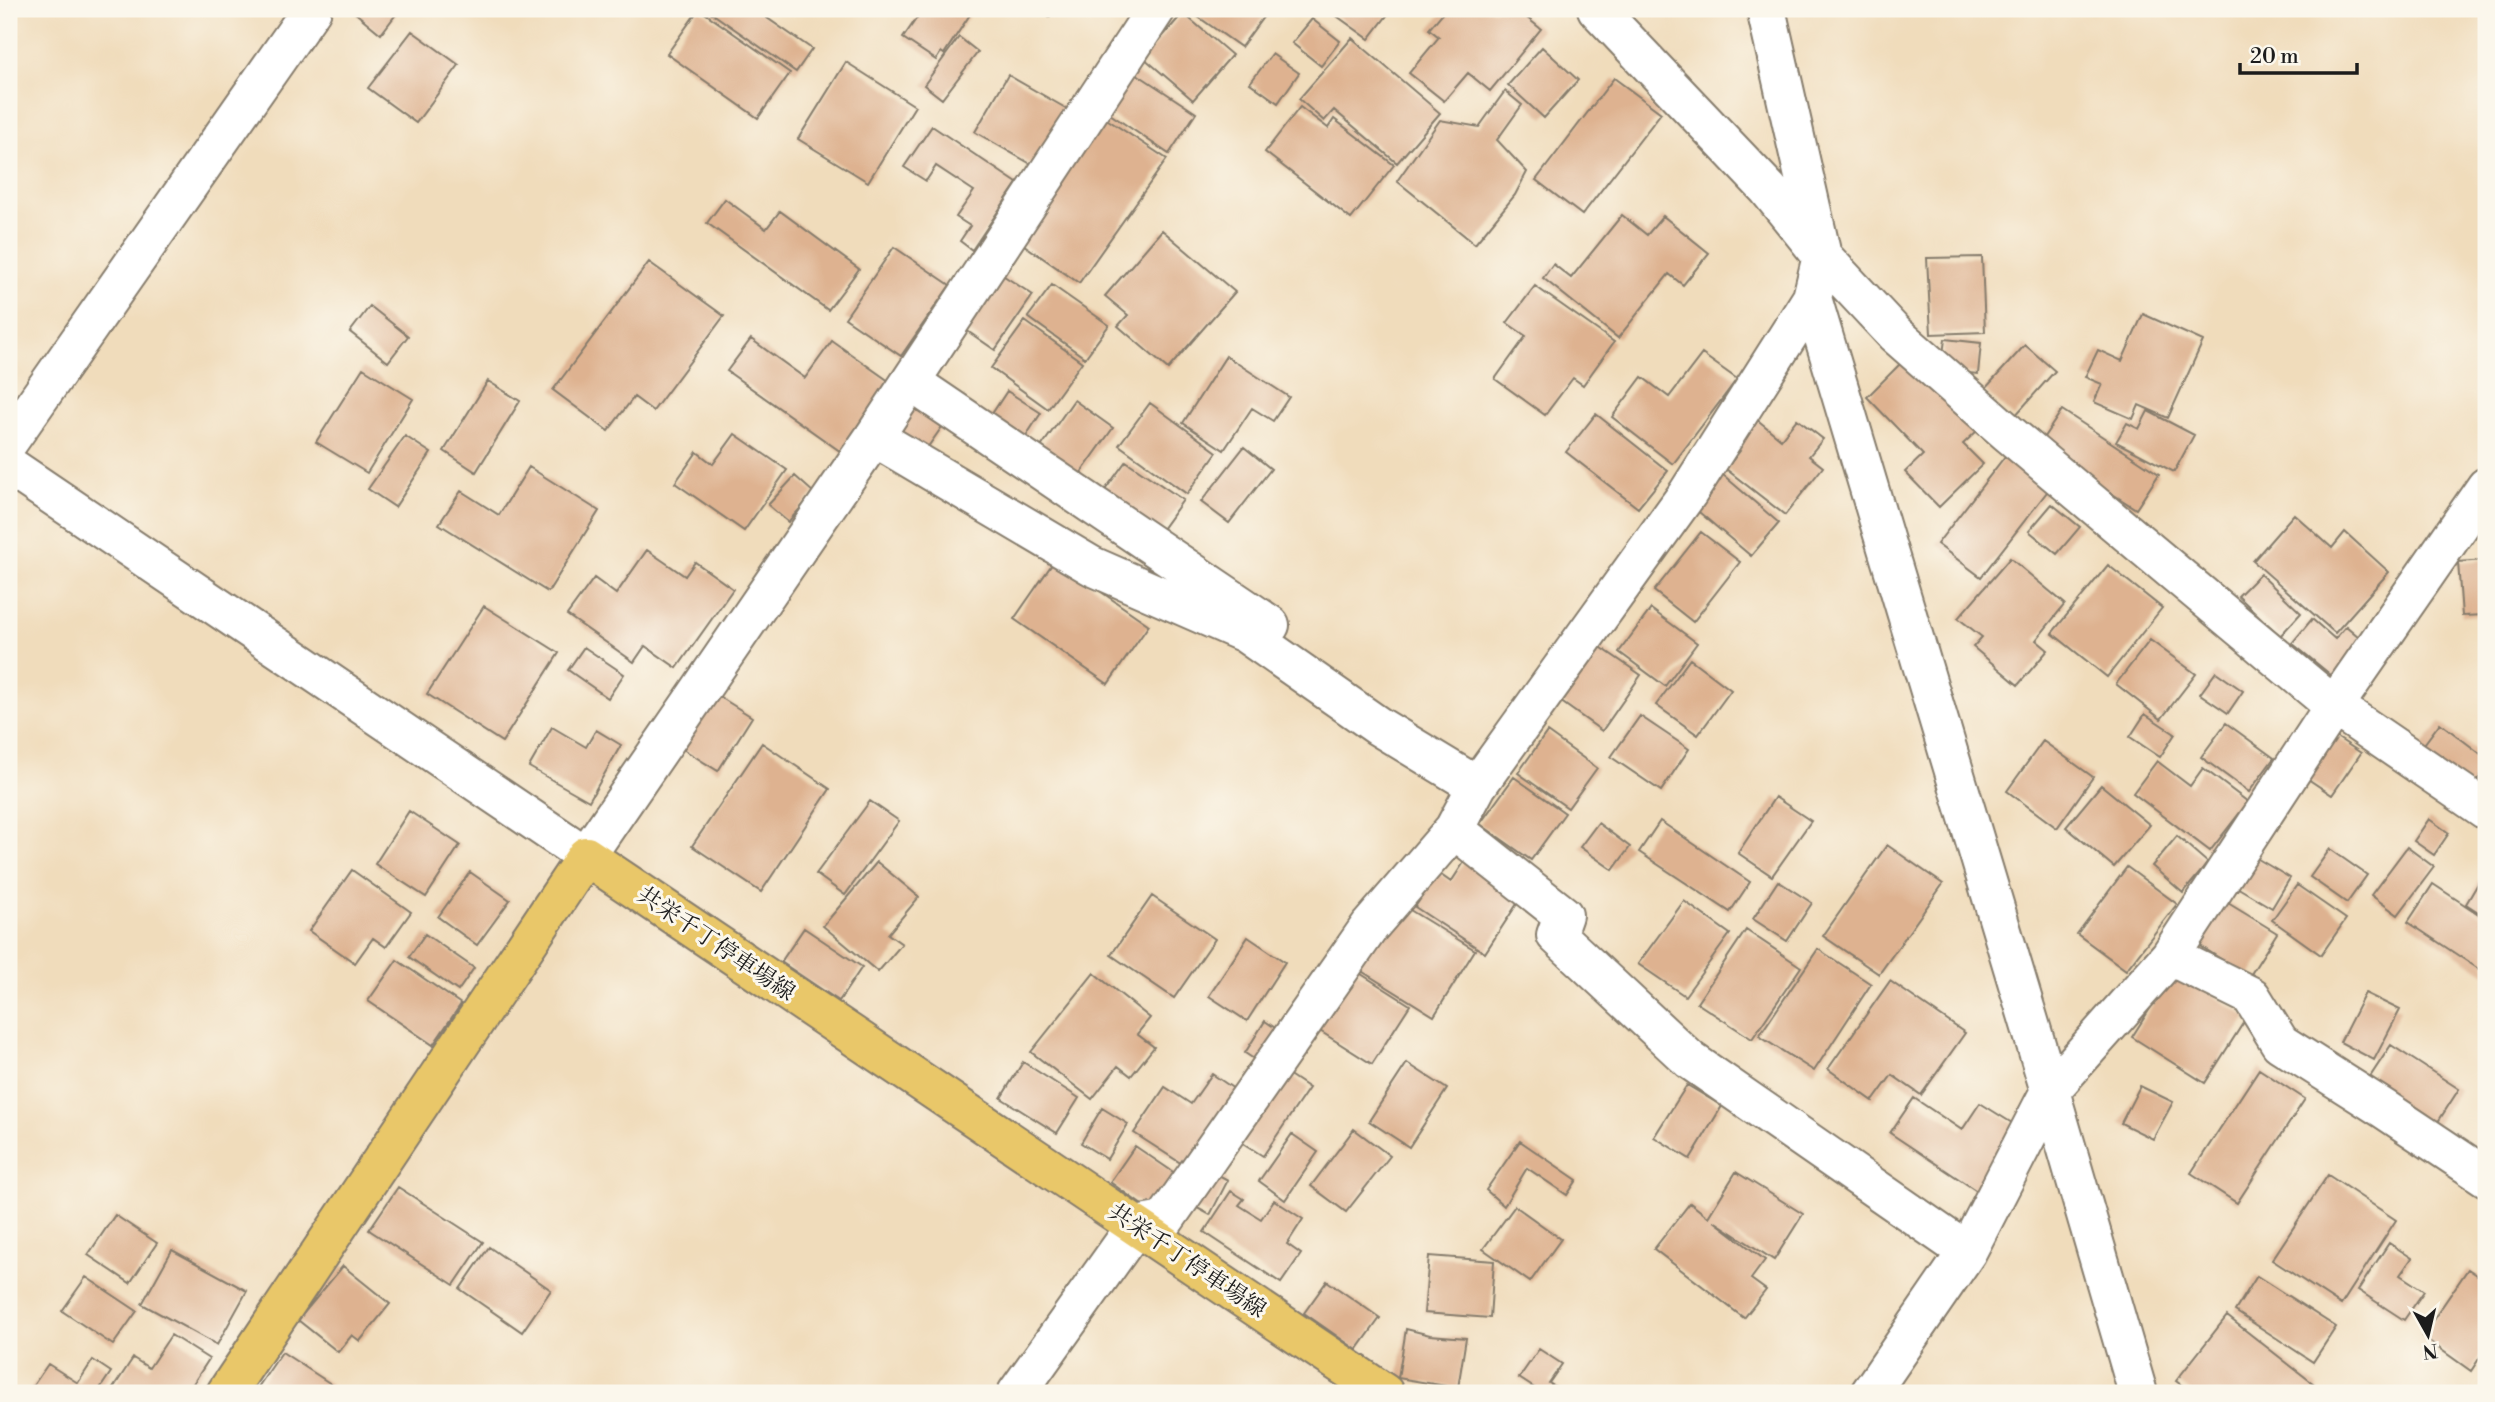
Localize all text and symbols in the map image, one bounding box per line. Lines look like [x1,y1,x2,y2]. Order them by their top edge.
scale bar [2240,32,2357,76]
text: 20 m [2250,44,2299,70]
street label: 共栄千丁停車場線 [632,881,800,1007]
street label: 共栄千丁停車場線 [1103,1198,1271,1324]
north arrow [2394,1300,2464,1370]
text: N [2421,1338,2439,1364]

